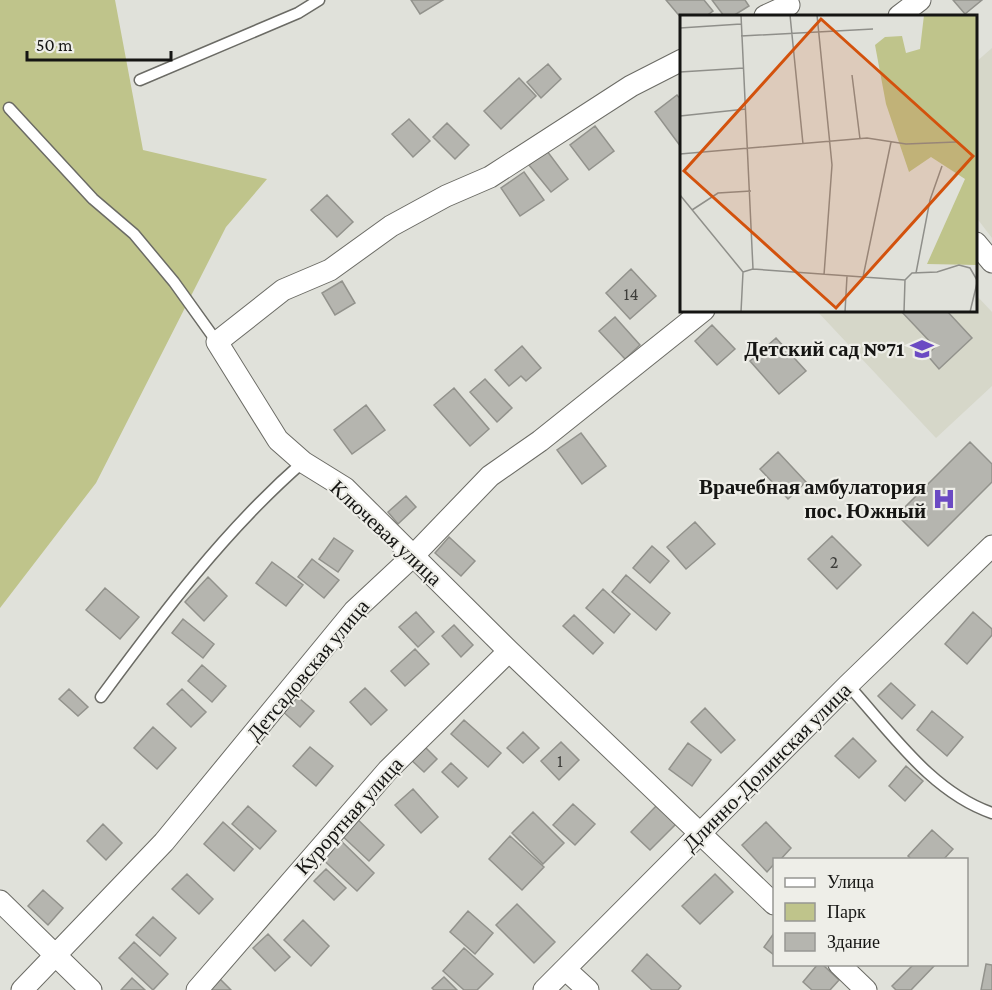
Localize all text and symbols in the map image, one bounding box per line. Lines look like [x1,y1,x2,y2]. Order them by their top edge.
inset map [680,15,977,312]
scale bar [27,24,171,62]
text: 50 m [36,35,73,55]
house number: 14 [623,284,639,304]
school or university icon: Детский сад №71 [909,336,935,362]
place label: Детский сад №71 [744,337,904,361]
street label: Ключевая улица [325,475,447,591]
place label: Врачебная амбулатория пос. Южный [699,475,926,523]
hospital icon: Врачебная амбулатория пос. Южный [931,486,957,512]
house number: 2 [830,552,838,572]
street label: Детсадовская улица [242,594,375,746]
street label: Длинно-Долинская улица [678,677,857,856]
house number: 1 [557,751,563,771]
street label: Курортная улица [290,752,408,880]
legend [773,858,968,966]
text: Улица [827,872,874,892]
text: Парк [827,902,866,922]
text: Здание [827,932,880,952]

